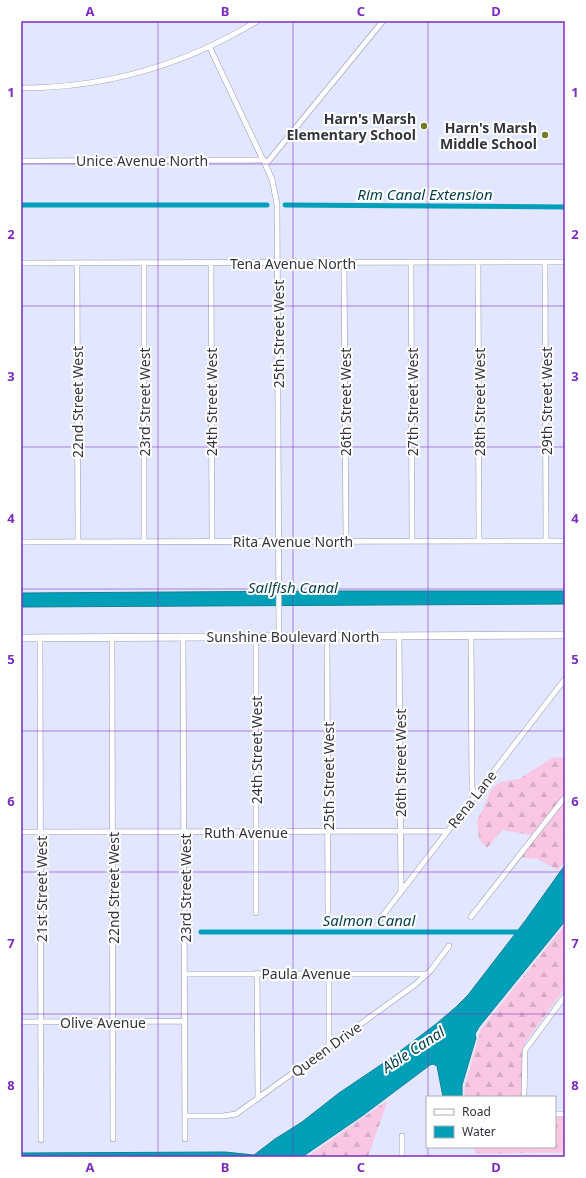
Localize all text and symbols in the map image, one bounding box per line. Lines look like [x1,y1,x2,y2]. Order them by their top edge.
text: A [86,2,95,20]
text: B [221,2,229,20]
text: C [357,2,365,20]
text: D [491,2,501,20]
text: 1 [7,83,15,101]
text: 1 [571,83,579,101]
place label: Harn's Marsh Elementary School [286,109,416,144]
place label: Harn's Marsh Middle School [440,118,537,153]
marker: Harn's Marsh Elementary School [419,121,429,131]
marker: Harn's Marsh Middle School [540,130,550,140]
street label: Unice Avenue North [76,151,208,170]
water label: Rim Canal Extension [357,184,493,204]
text: 2 [7,225,15,243]
text: 2 [571,225,579,243]
street label: Tena Avenue North [230,254,356,273]
street label: 25th Street West [269,280,288,388]
street label: 22nd Street West [68,346,87,458]
street label: 29th Street West [537,347,556,455]
street label: 23rd Street West [135,348,154,456]
street label: 24th Street West [202,348,221,456]
street label: 26th Street West [336,348,355,456]
street label: 27th Street West [403,348,422,456]
street label: 28th Street West [470,348,489,456]
text: 3 [7,367,15,385]
text: 3 [571,367,579,385]
text: 4 [7,509,15,527]
text: 4 [571,509,579,527]
street label: Rita Avenue North [233,532,353,551]
water label: Sailfish Canal [248,577,339,597]
street label: Sunshine Boulevard North [207,627,379,646]
text: 5 [7,650,15,668]
text: 5 [571,650,579,668]
street label: 24th Street West [247,696,266,804]
street label: 26th Street West [391,709,410,817]
street label: 25th Street West [319,722,338,830]
street label: Rena Lane [443,766,501,832]
text: 6 [7,792,15,810]
text: 6 [571,792,579,810]
street label: Ruth Avenue [204,823,288,842]
street label: 22nd Street West [104,832,123,944]
street label: 23rd Street West [176,834,195,942]
street label: 21st Street West [32,836,51,942]
water label: Salmon Canal [323,910,416,930]
text: 7 [7,934,15,952]
text: 7 [571,934,579,952]
street label: Paula Avenue [261,964,351,983]
street label: Olive Avenue [60,1013,146,1032]
street label: Queen Drive [287,1017,365,1081]
water label: Able Canal [377,1021,449,1077]
text: 8 [7,1076,15,1094]
text: 8 [571,1076,579,1094]
legend [426,1096,556,1148]
text: Road [462,1103,491,1120]
text: Water [462,1123,496,1140]
text: A [86,1158,95,1176]
text: B [221,1158,229,1176]
text: C [357,1158,365,1176]
text: D [491,1158,501,1176]

